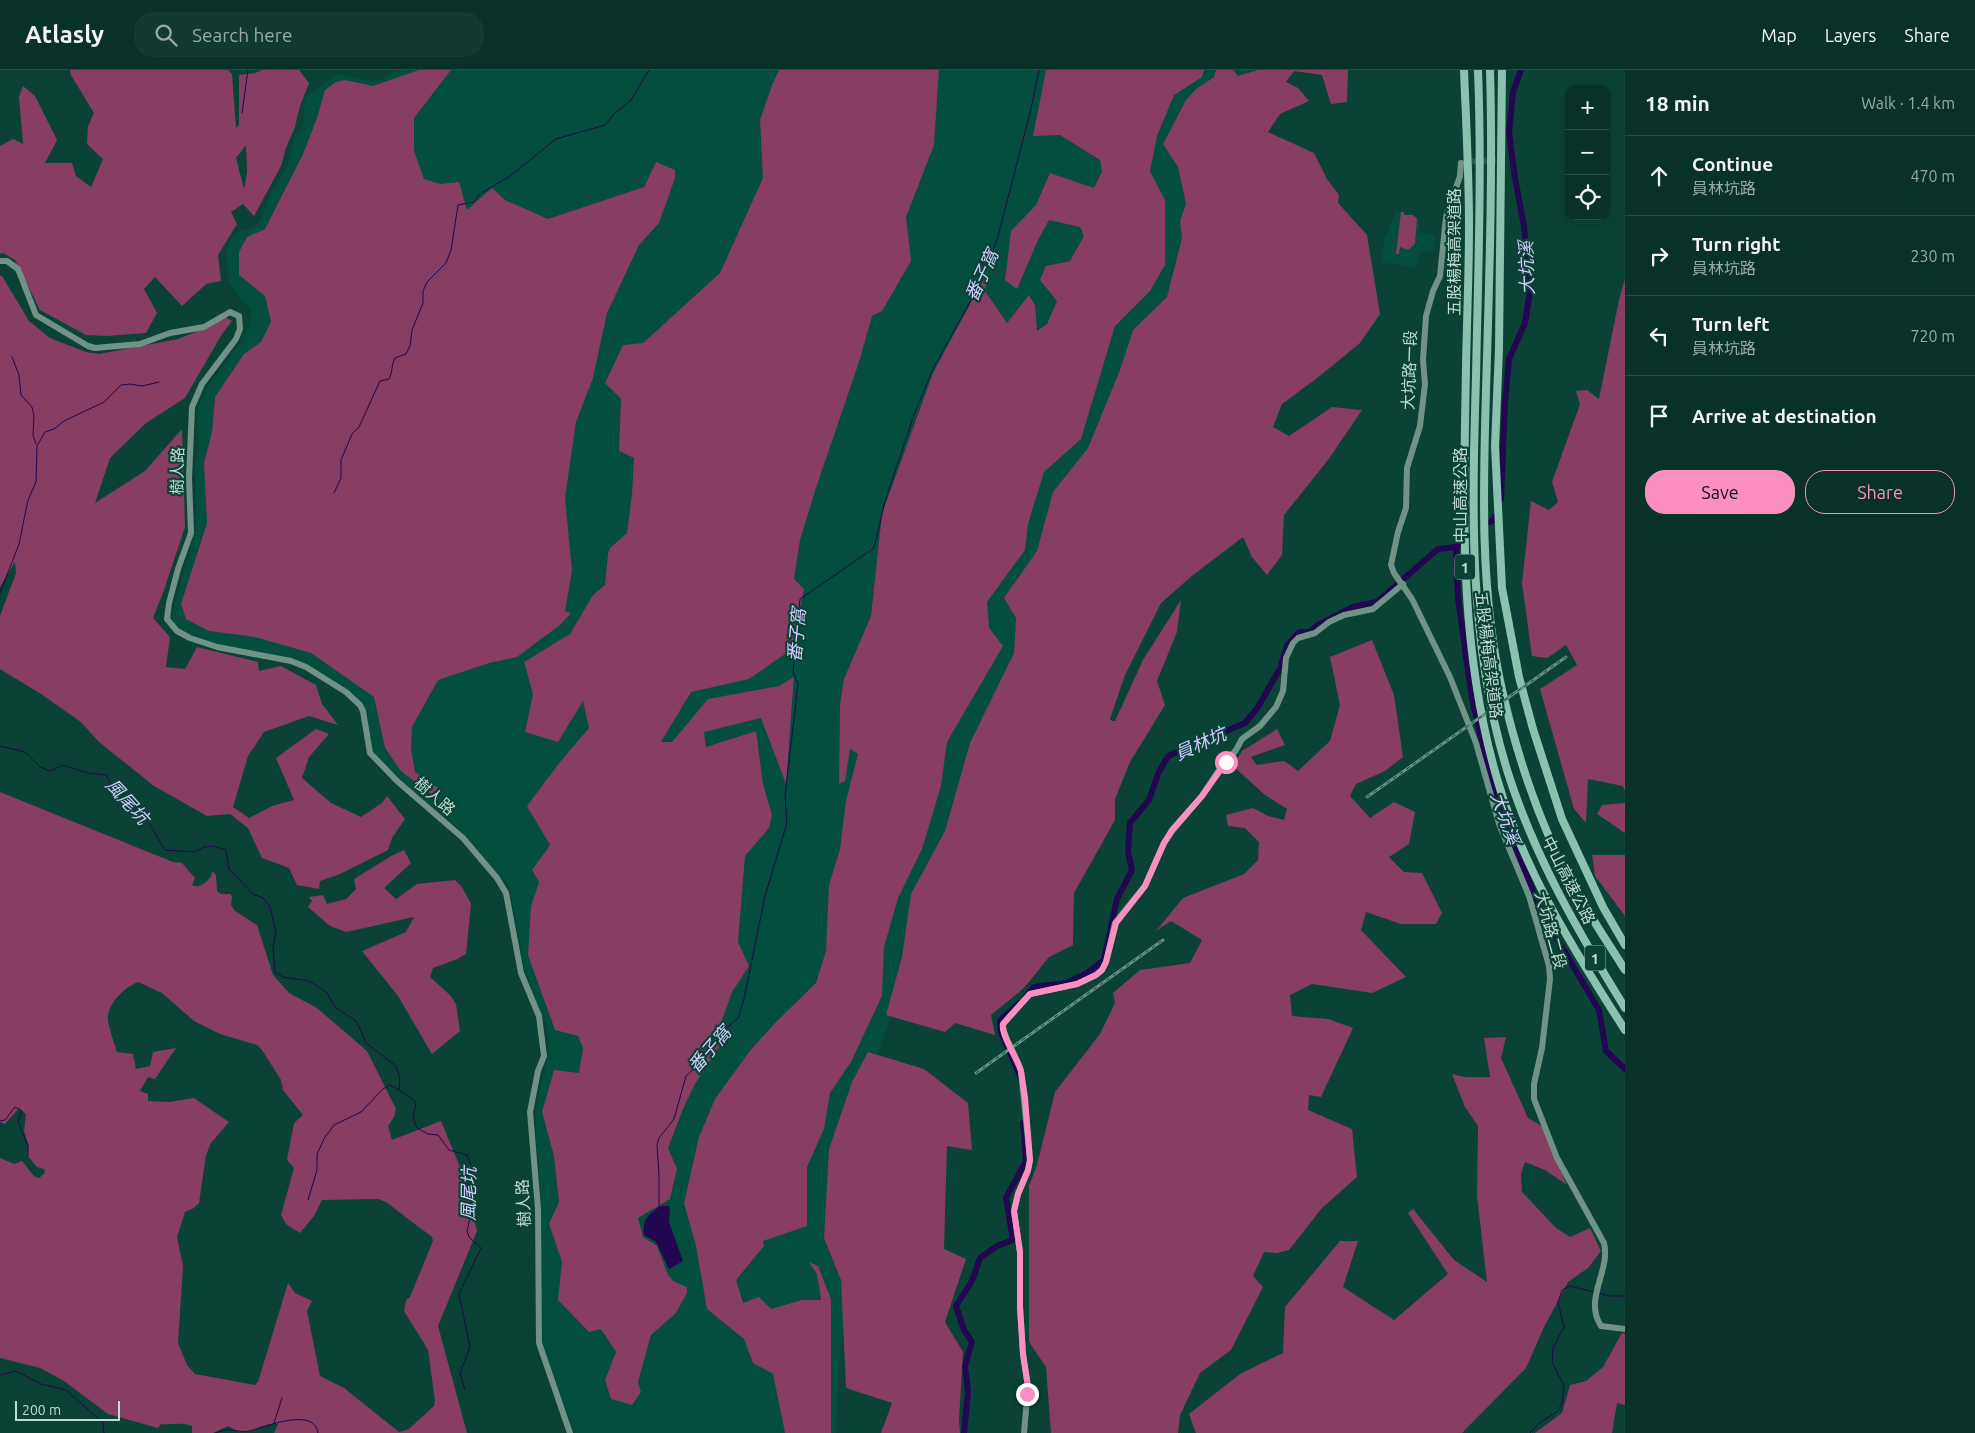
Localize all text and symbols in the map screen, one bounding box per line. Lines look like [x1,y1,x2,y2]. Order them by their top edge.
search box [134,12,484,57]
text: Atlasly [25,21,104,48]
icon: search [152,21,180,49]
text: Search here [192,24,292,46]
text: Map [1761,25,1797,45]
text: Layers [1825,25,1876,45]
text: Share [1904,25,1950,45]
map controls [1565,85,1610,220]
button: + [1565,85,1610,130]
text: 18 min [1645,91,1710,115]
text: Walk · 1.4 km [1861,94,1955,112]
button: − [1565,130,1610,175]
text: Continue [1692,153,1773,175]
icon: ahead [1645,162,1673,190]
text: 470 m [1910,167,1955,185]
button: locate [1565,175,1610,220]
text: 員林坑路 [1692,179,1756,197]
street label: 五股楊梅高架道路 [1445,188,1463,316]
text: Turn right [1692,233,1780,255]
water label: 大坑溪 [1515,238,1537,295]
icon: right [1645,242,1673,270]
water label: 番子窩 [961,244,1003,304]
text: 230 m [1910,247,1955,265]
text: 員林坑路 [1692,259,1756,277]
text: Turn left [1692,313,1770,335]
icon: left [1645,322,1673,350]
text: 720 m [1910,327,1955,345]
street label: 大坑路一段 [1399,330,1419,410]
text: 員林坑路 [1692,339,1756,357]
icon: arrive [1645,402,1673,430]
text: Arrive at destination [1692,405,1877,427]
street label: 樹人路 [168,447,186,495]
street label: 中山高速公路 [1451,447,1469,543]
button: Save [1645,470,1795,514]
button: Share [1805,470,1955,514]
road number: 1 [1455,554,1475,580]
street label: 五股楊梅高架道路 [1472,590,1506,720]
water label: 番子窩 [784,604,809,663]
water label: 員林坑 [1171,722,1231,763]
route start [1215,751,1238,774]
street label: 樹人路 [411,773,459,819]
water label: 風尾坑 [103,774,156,830]
water label: 大坑溪 [1488,789,1525,850]
street label: 中山高速公路 [1539,833,1599,927]
street label: 大坑路二段 [1532,889,1570,971]
road number: 1 [1585,946,1605,970]
water label: 番子窩 [684,1020,736,1076]
water label: 風尾坑 [458,1164,479,1221]
street label: 樹人路 [513,1179,533,1227]
route end [1016,1383,1039,1406]
scale bar [15,1398,120,1421]
text: 200 m [22,1402,61,1418]

